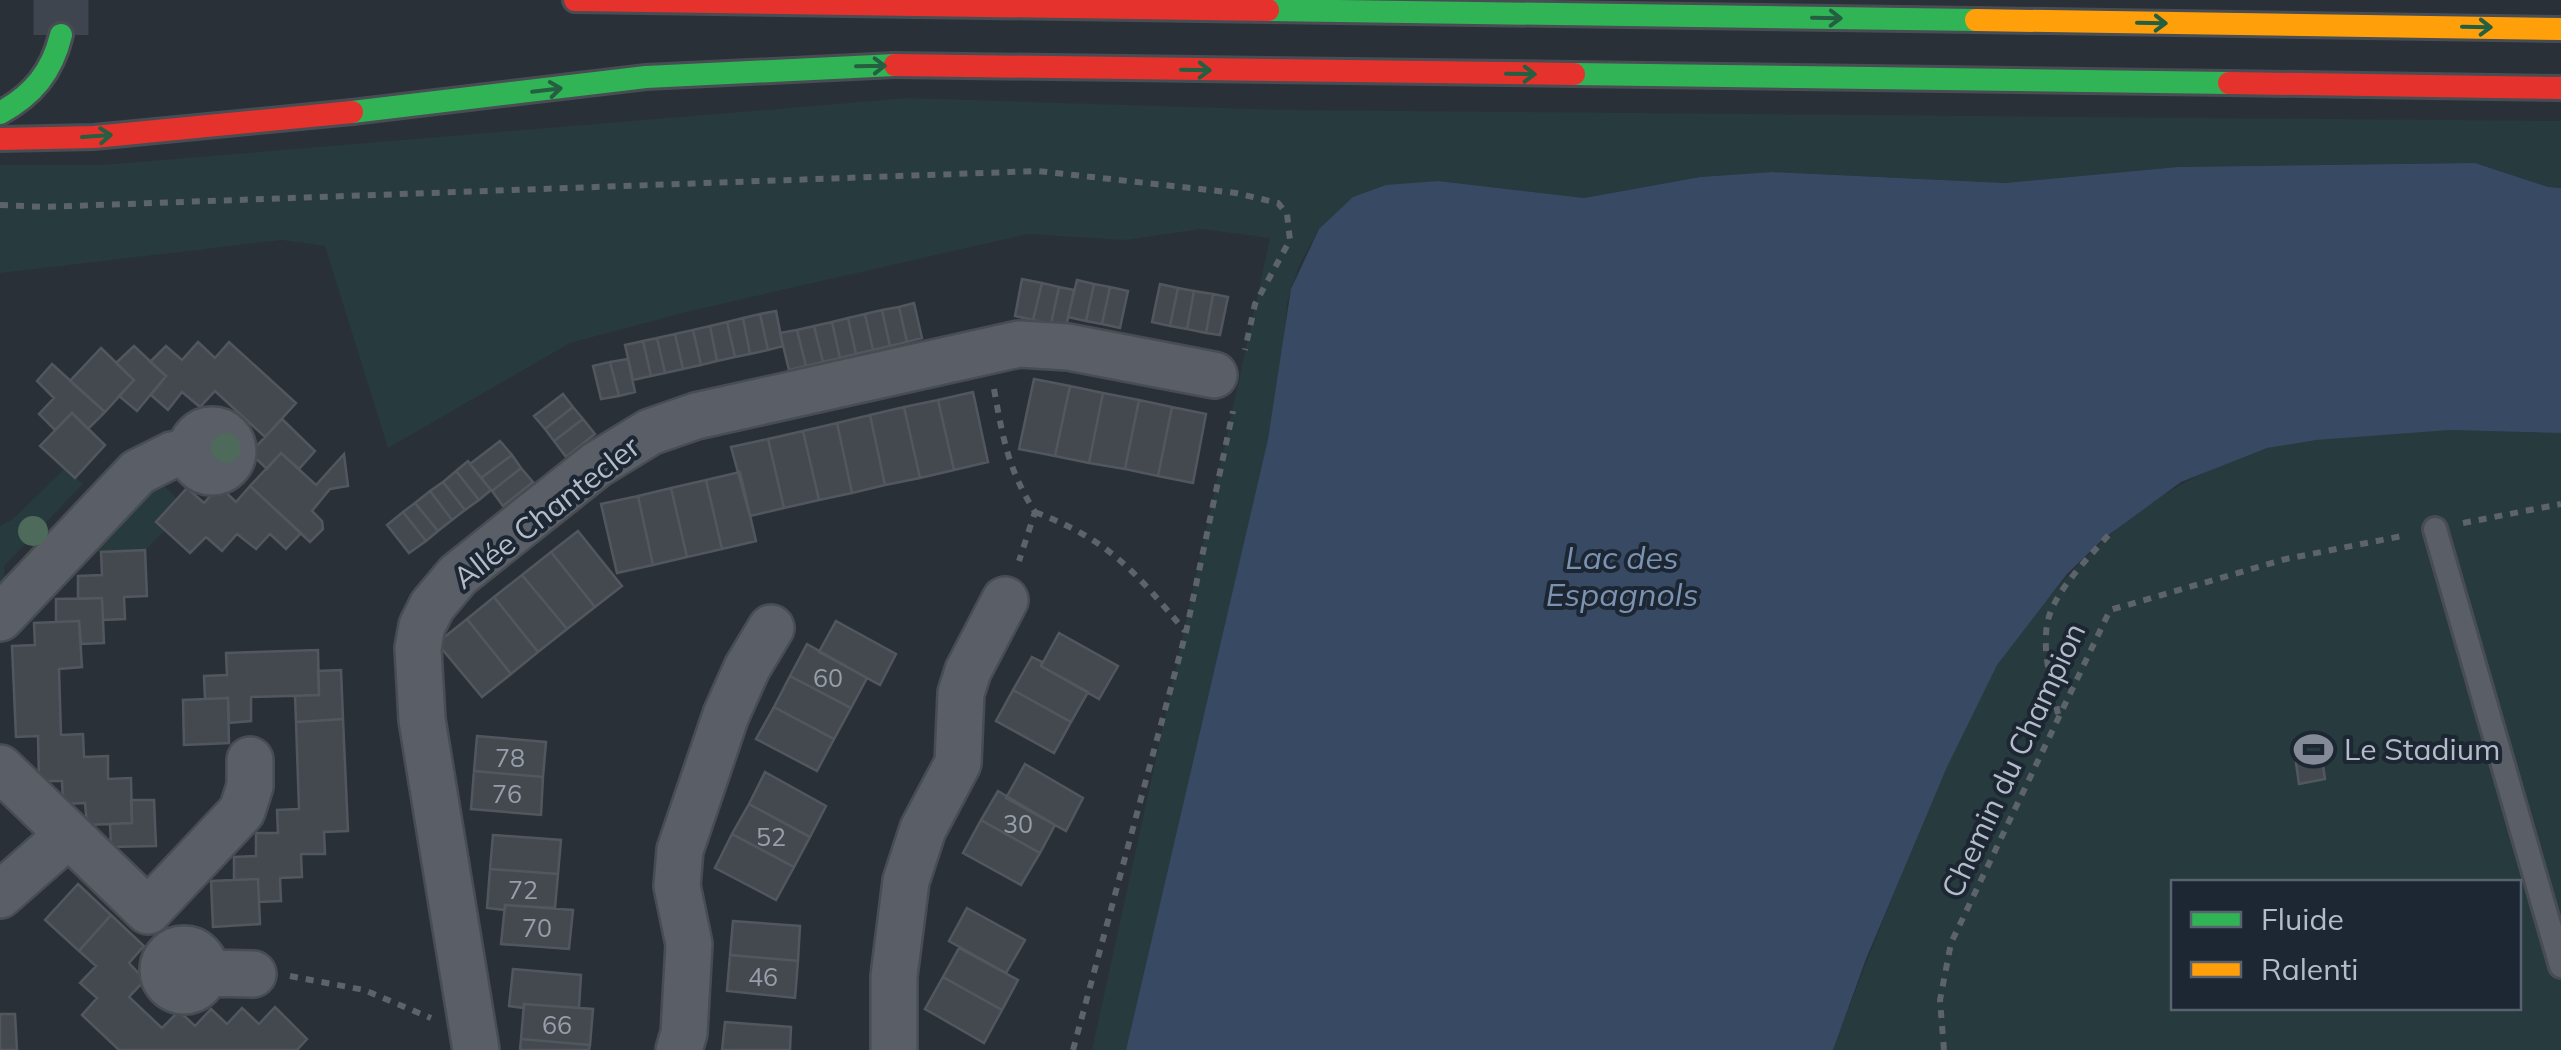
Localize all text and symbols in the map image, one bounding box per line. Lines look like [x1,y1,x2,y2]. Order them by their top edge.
one-way arrow [1810,8,1843,28]
one-way arrow [2136,13,2168,32]
one-way arrow [2461,18,2493,37]
one-way arrow [854,57,886,76]
one-way arrow [1178,60,1211,80]
one-way arrow [1504,64,1536,84]
one-way arrow [530,80,563,99]
one-way arrow [81,127,113,146]
street label: Allée Chantecler [445,427,647,597]
water label: Lac des Espagnols [1546,537,1698,614]
street label: Chemin du Champion [1933,617,2093,903]
house number: 60 [813,662,843,693]
sports icon: Le Stadium [2293,728,2335,770]
place label: Le Stadium [2344,730,2500,768]
house number: 78 [495,742,525,773]
house number: 76 [492,778,522,809]
house number: 30 [1003,808,1033,839]
house number: 52 [756,821,786,852]
house number: 72 [508,874,538,905]
legend [2171,880,2521,1010]
text: Fluide [2261,900,2344,938]
house number: 70 [522,912,552,943]
text: Ralenti [2261,950,2358,988]
house number: 46 [748,961,778,992]
house number: 66 [542,1009,572,1040]

